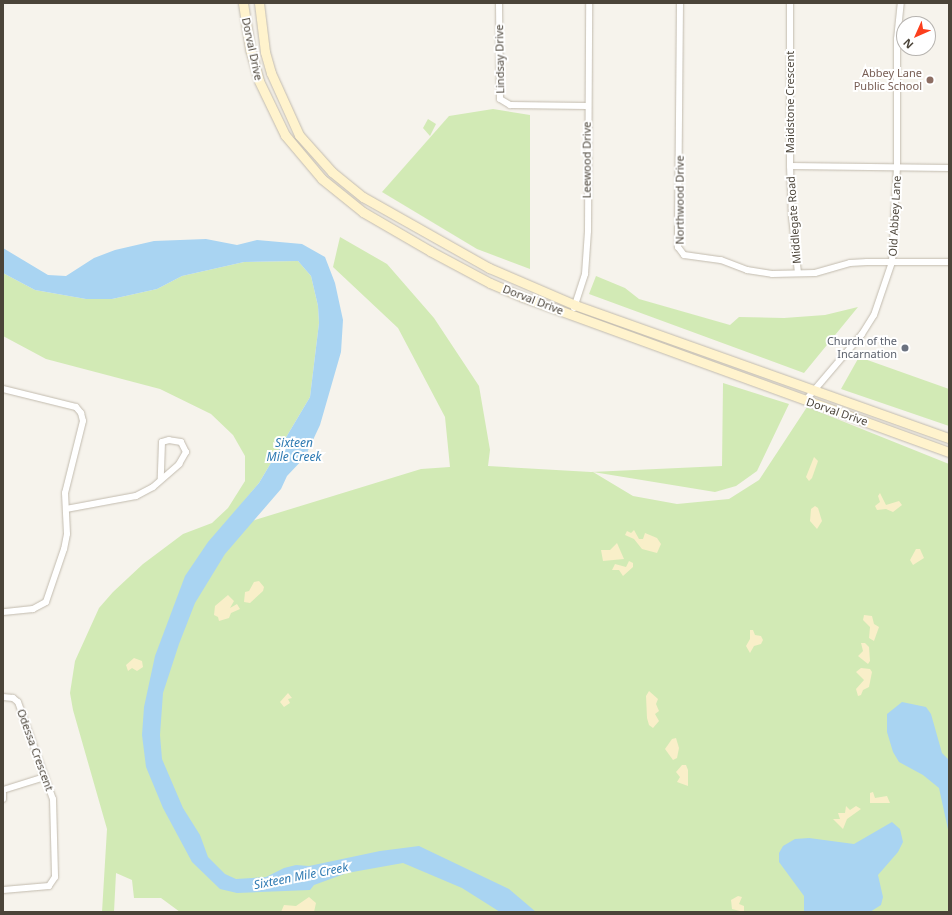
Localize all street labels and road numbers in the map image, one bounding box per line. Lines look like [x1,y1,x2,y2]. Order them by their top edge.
street label: Dorval Drive [239,16,265,82]
street label: Lindsay Drive [493,24,507,94]
street label: Maidstone Crescent [783,51,797,153]
street label: Leewood Drive [580,122,594,198]
street label: Northwood Drive [673,155,687,245]
street label: Old Abbey Lane [886,175,904,257]
street label: Middlegate Road [784,176,804,264]
street label: Dorval Drive [501,282,565,318]
street label: Dorval Drive [805,395,869,429]
street label: Odessa Crescent [14,707,56,793]

